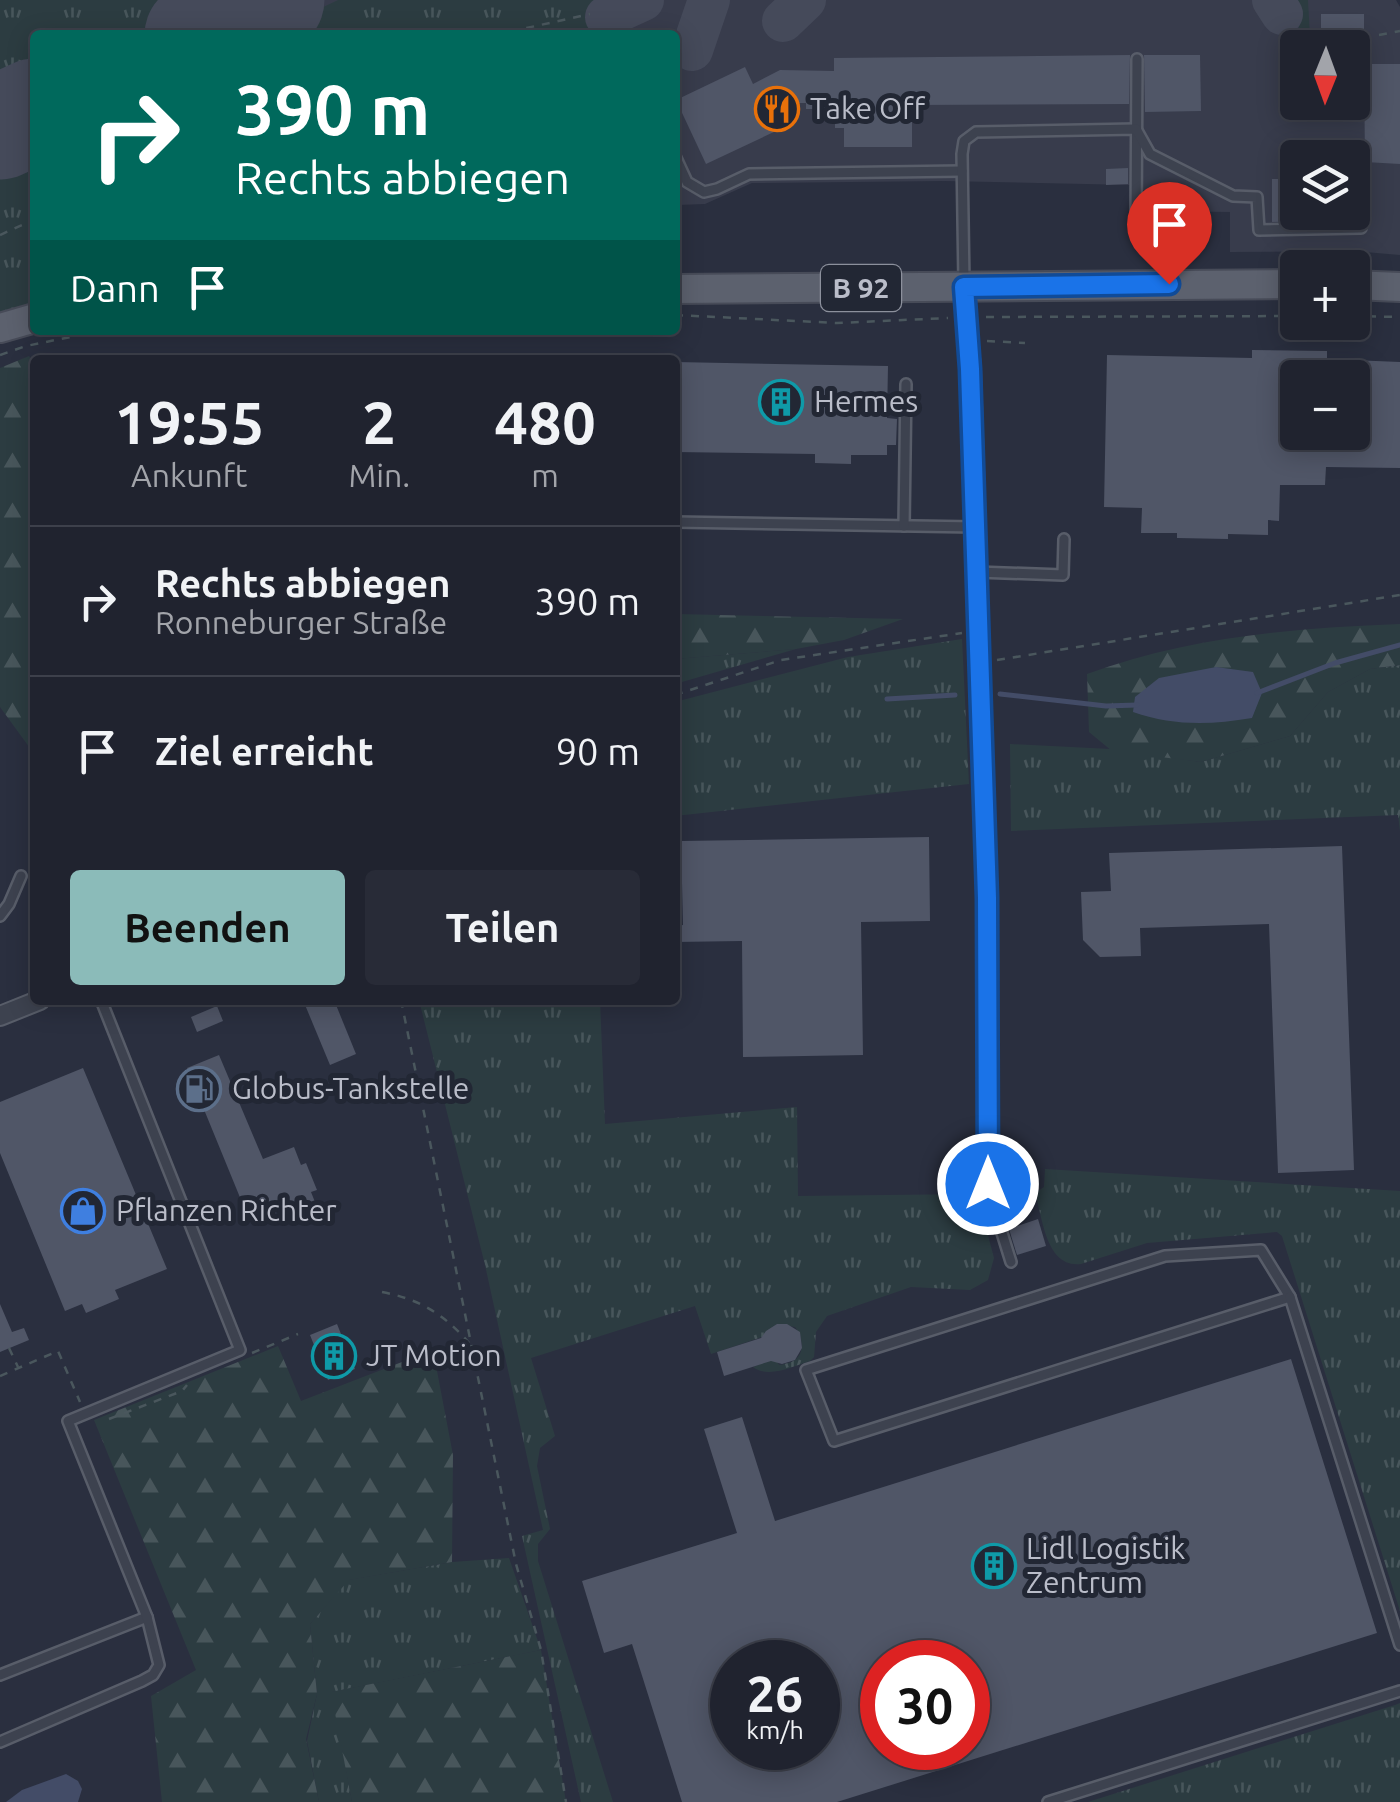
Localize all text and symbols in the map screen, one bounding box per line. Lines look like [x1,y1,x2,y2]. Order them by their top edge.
north arrow [1280,30,1370,120]
map controls [1280,30,1370,450]
icon: right [70,70,200,200]
text: 390 m [235,70,430,148]
restaurant icon: Take Off [754,86,800,132]
place label: Take Off [810,91,925,125]
button: layers [1280,140,1370,230]
text: Rechts abbiegen [235,152,570,203]
pin [1127,182,1212,285]
icon: arrive [1142,197,1197,252]
button: + [1280,250,1370,340]
icon: arrive [180,260,235,315]
road number: B 92 [821,265,901,311]
text: Dann [70,267,160,309]
button: − [1280,360,1370,450]
building icon: Hermes [758,379,804,425]
place label: Hermes [814,384,918,418]
text: 19:55 [114,388,264,455]
text: 2 [362,388,396,455]
text: 480 [494,388,596,455]
text: Ankunft [131,457,247,493]
text: Min. [348,457,410,493]
text: m [531,457,559,493]
text: Rechts abbiegen [155,562,450,604]
icon: right [70,574,125,629]
text: 390 m [534,580,640,622]
text: Ronneburger Straße [155,604,447,640]
icon: arrive [70,724,125,779]
text: Ziel erreicht [155,730,374,772]
text: 90 m [556,730,640,772]
button: Beenden [70,870,345,985]
button: Teilen [365,870,640,985]
fuel station icon: Globus-Tankstelle [176,1066,222,1112]
place label: Globus-Tankstelle [232,1071,469,1105]
position arrow [936,1132,1040,1236]
shop icon: Pflanzen Richter [60,1188,106,1234]
place label: Pflanzen Richter [116,1193,337,1227]
building icon: JT Motion [311,1333,357,1379]
place label: JT Motion [366,1338,502,1372]
place label: Lidl Logistik Zentrum [1026,1531,1185,1599]
building icon: Lidl Logistik Zentrum [971,1543,1017,1589]
speed limit sign: 30 [860,1640,990,1770]
text: 26 [747,1665,803,1721]
text: km/h [746,1716,804,1744]

